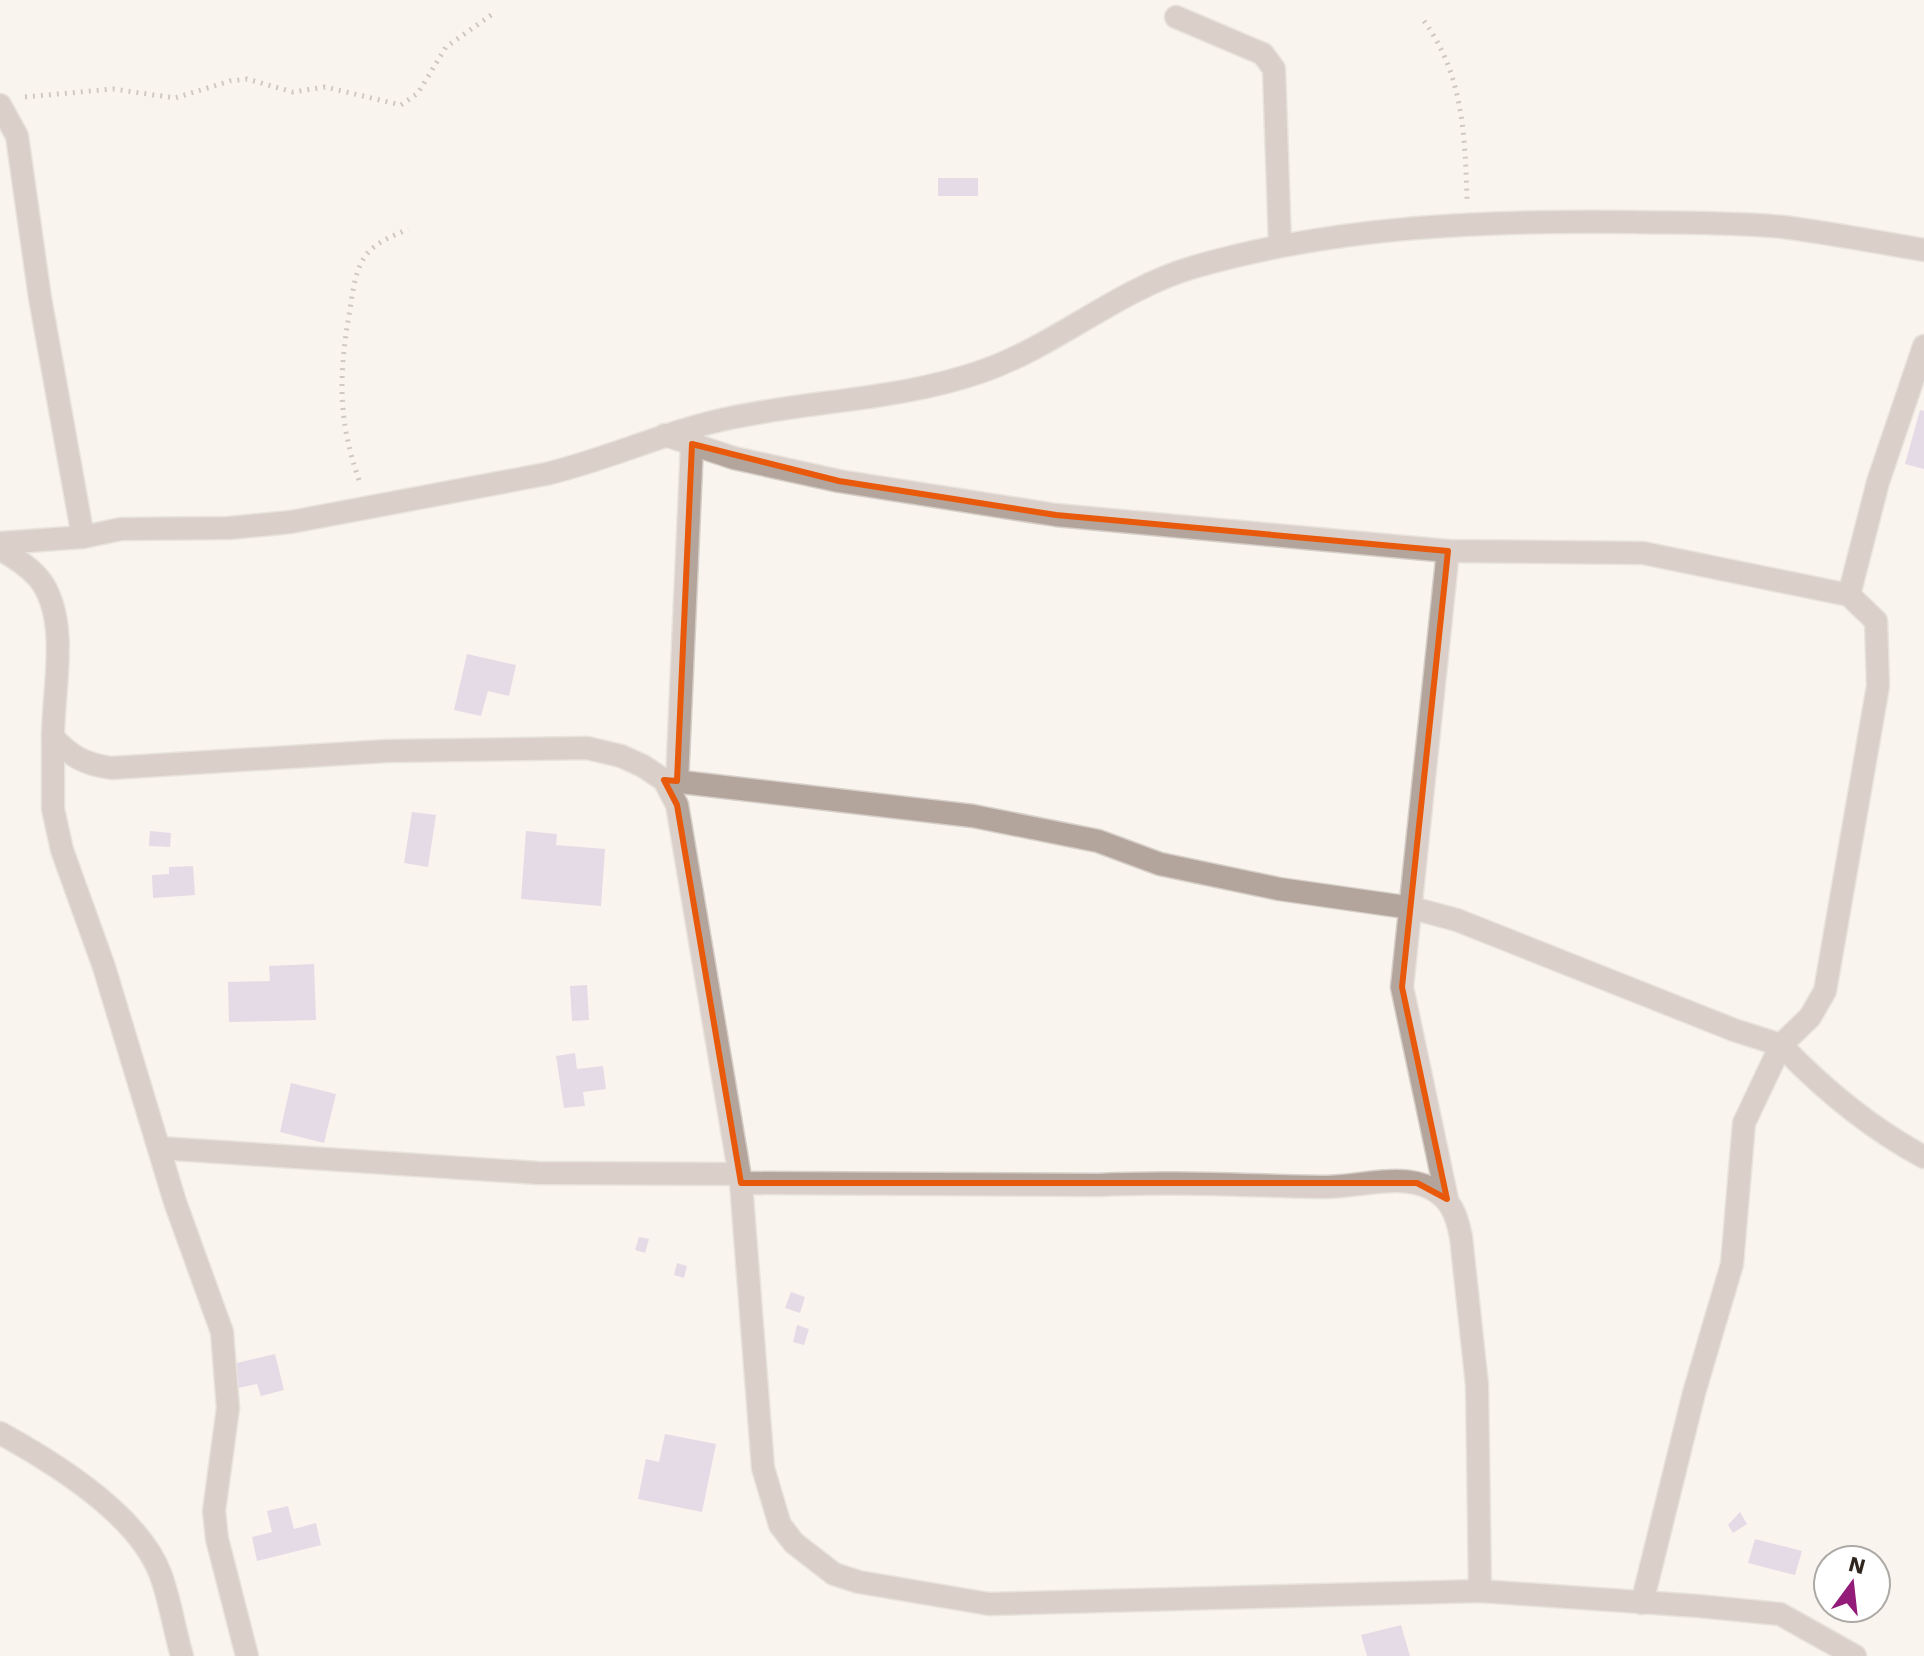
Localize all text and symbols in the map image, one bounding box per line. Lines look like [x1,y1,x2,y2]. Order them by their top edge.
north arrow [1812,1544,1892,1624]
text: N [1846,1551,1868,1579]

